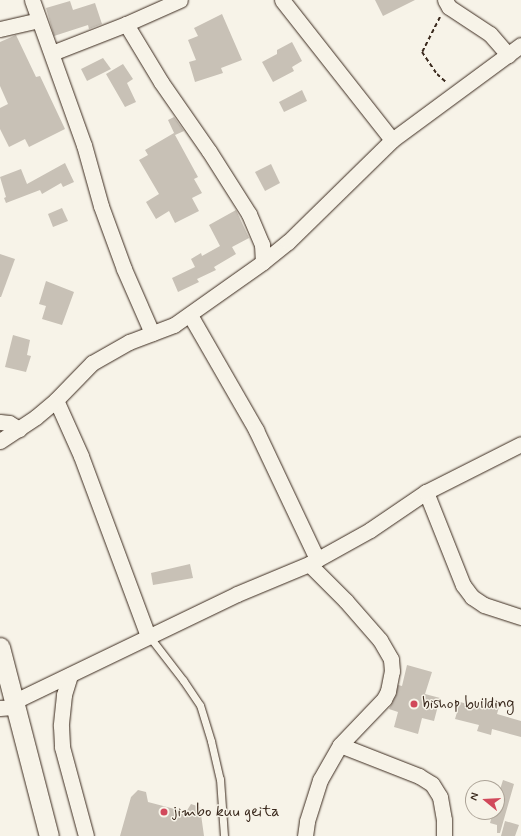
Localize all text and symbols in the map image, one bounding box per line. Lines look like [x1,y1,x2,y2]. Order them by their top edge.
place label: bishop building [422,694,515,714]
marker: bishop building [409,699,419,709]
north arrow [465,780,505,820]
text: N [467,791,482,802]
place label: jimbo kuu geita [172,802,276,822]
marker: jimbo kuu geita [159,807,169,817]

